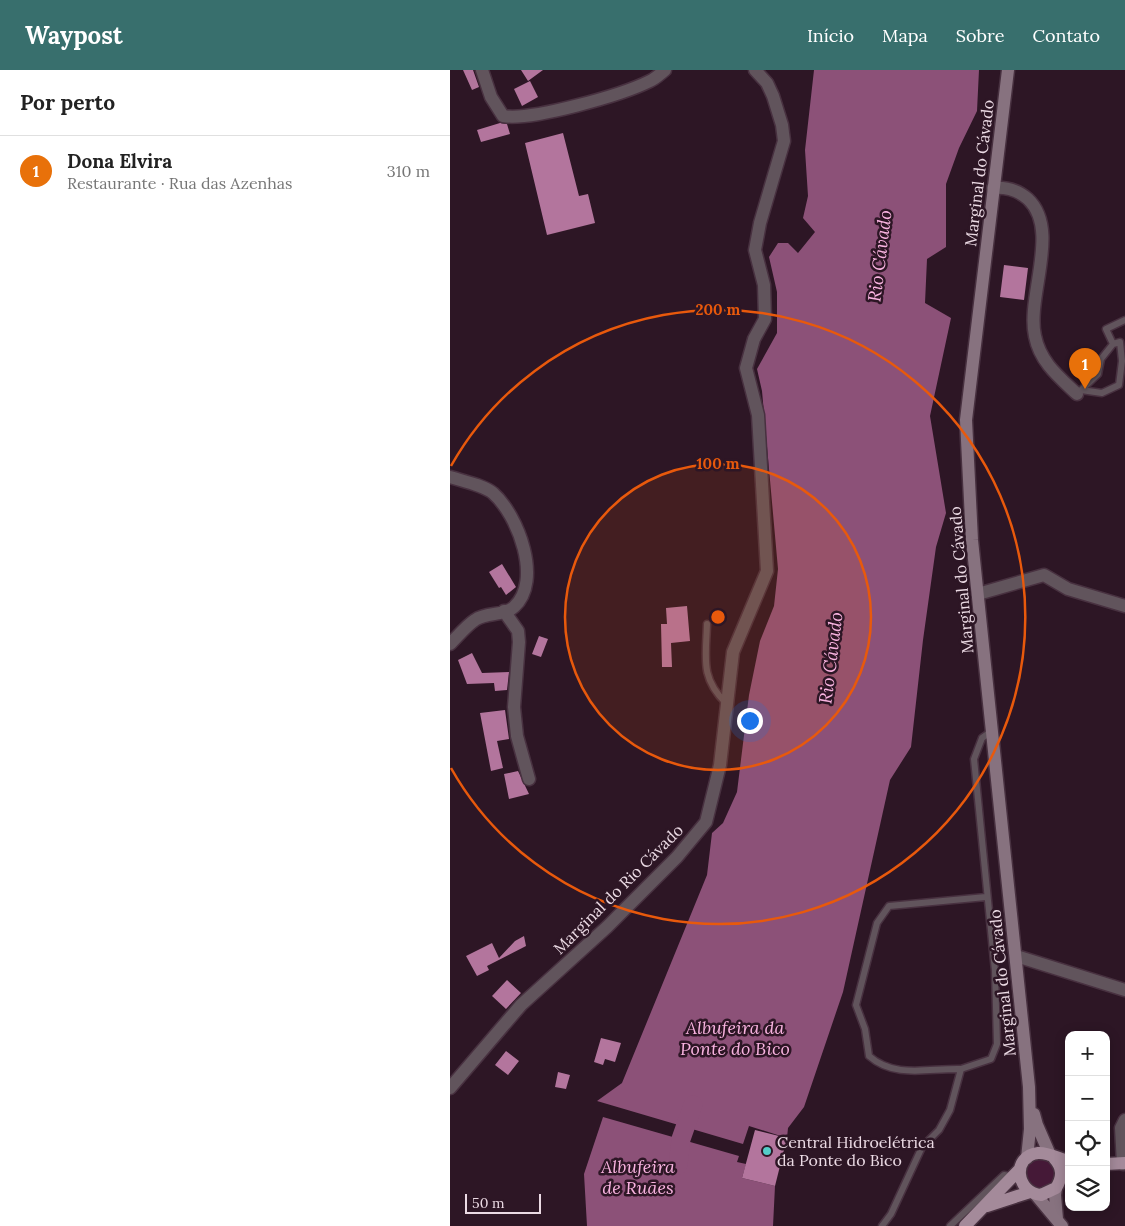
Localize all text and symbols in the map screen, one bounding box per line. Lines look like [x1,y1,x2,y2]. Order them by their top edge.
text: Waypost [25,20,123,51]
text: Início [807,24,854,47]
text: Mapa [882,24,928,47]
text: Sobre [956,24,1005,47]
text: Contato [1033,24,1100,47]
text: Por perto [20,89,115,116]
street label: Marginal do Cávado [960,99,998,247]
text: Dona Elvira [67,149,172,173]
text: 1 [33,161,39,181]
text: 310 m [387,161,430,181]
text: Restaurante · Rua das Azenhas [67,173,293,193]
water label: Rio Cávado [862,209,897,303]
text: 200 m [696,300,741,319]
pin: 1 [1069,348,1101,389]
text: 100 m [697,454,740,473]
street label: Marginal do Cávado [945,506,977,654]
centre of rings [709,608,727,626]
water label: Rio Cávado [813,611,848,705]
your location [737,708,763,734]
street label: Marginal do Rio Cávado [549,820,687,958]
street label: Marginal do Cávado [984,909,1020,1057]
water label: Albufeira da Ponte do Bico [680,1016,790,1060]
map controls [1065,1031,1110,1211]
button: + [1065,1031,1110,1076]
button: − [1065,1076,1110,1121]
button: locate [1065,1121,1110,1166]
place label: Central Hidroelétrica da Ponte do Bico [777,1132,935,1170]
marker: Central Hidroelétrica da Ponte do Bico [761,1145,773,1157]
water label: Albufeira de Ruães [600,1155,675,1199]
button: layers [1065,1166,1110,1211]
scale bar [465,1191,541,1214]
text: 50 m [472,1194,505,1212]

